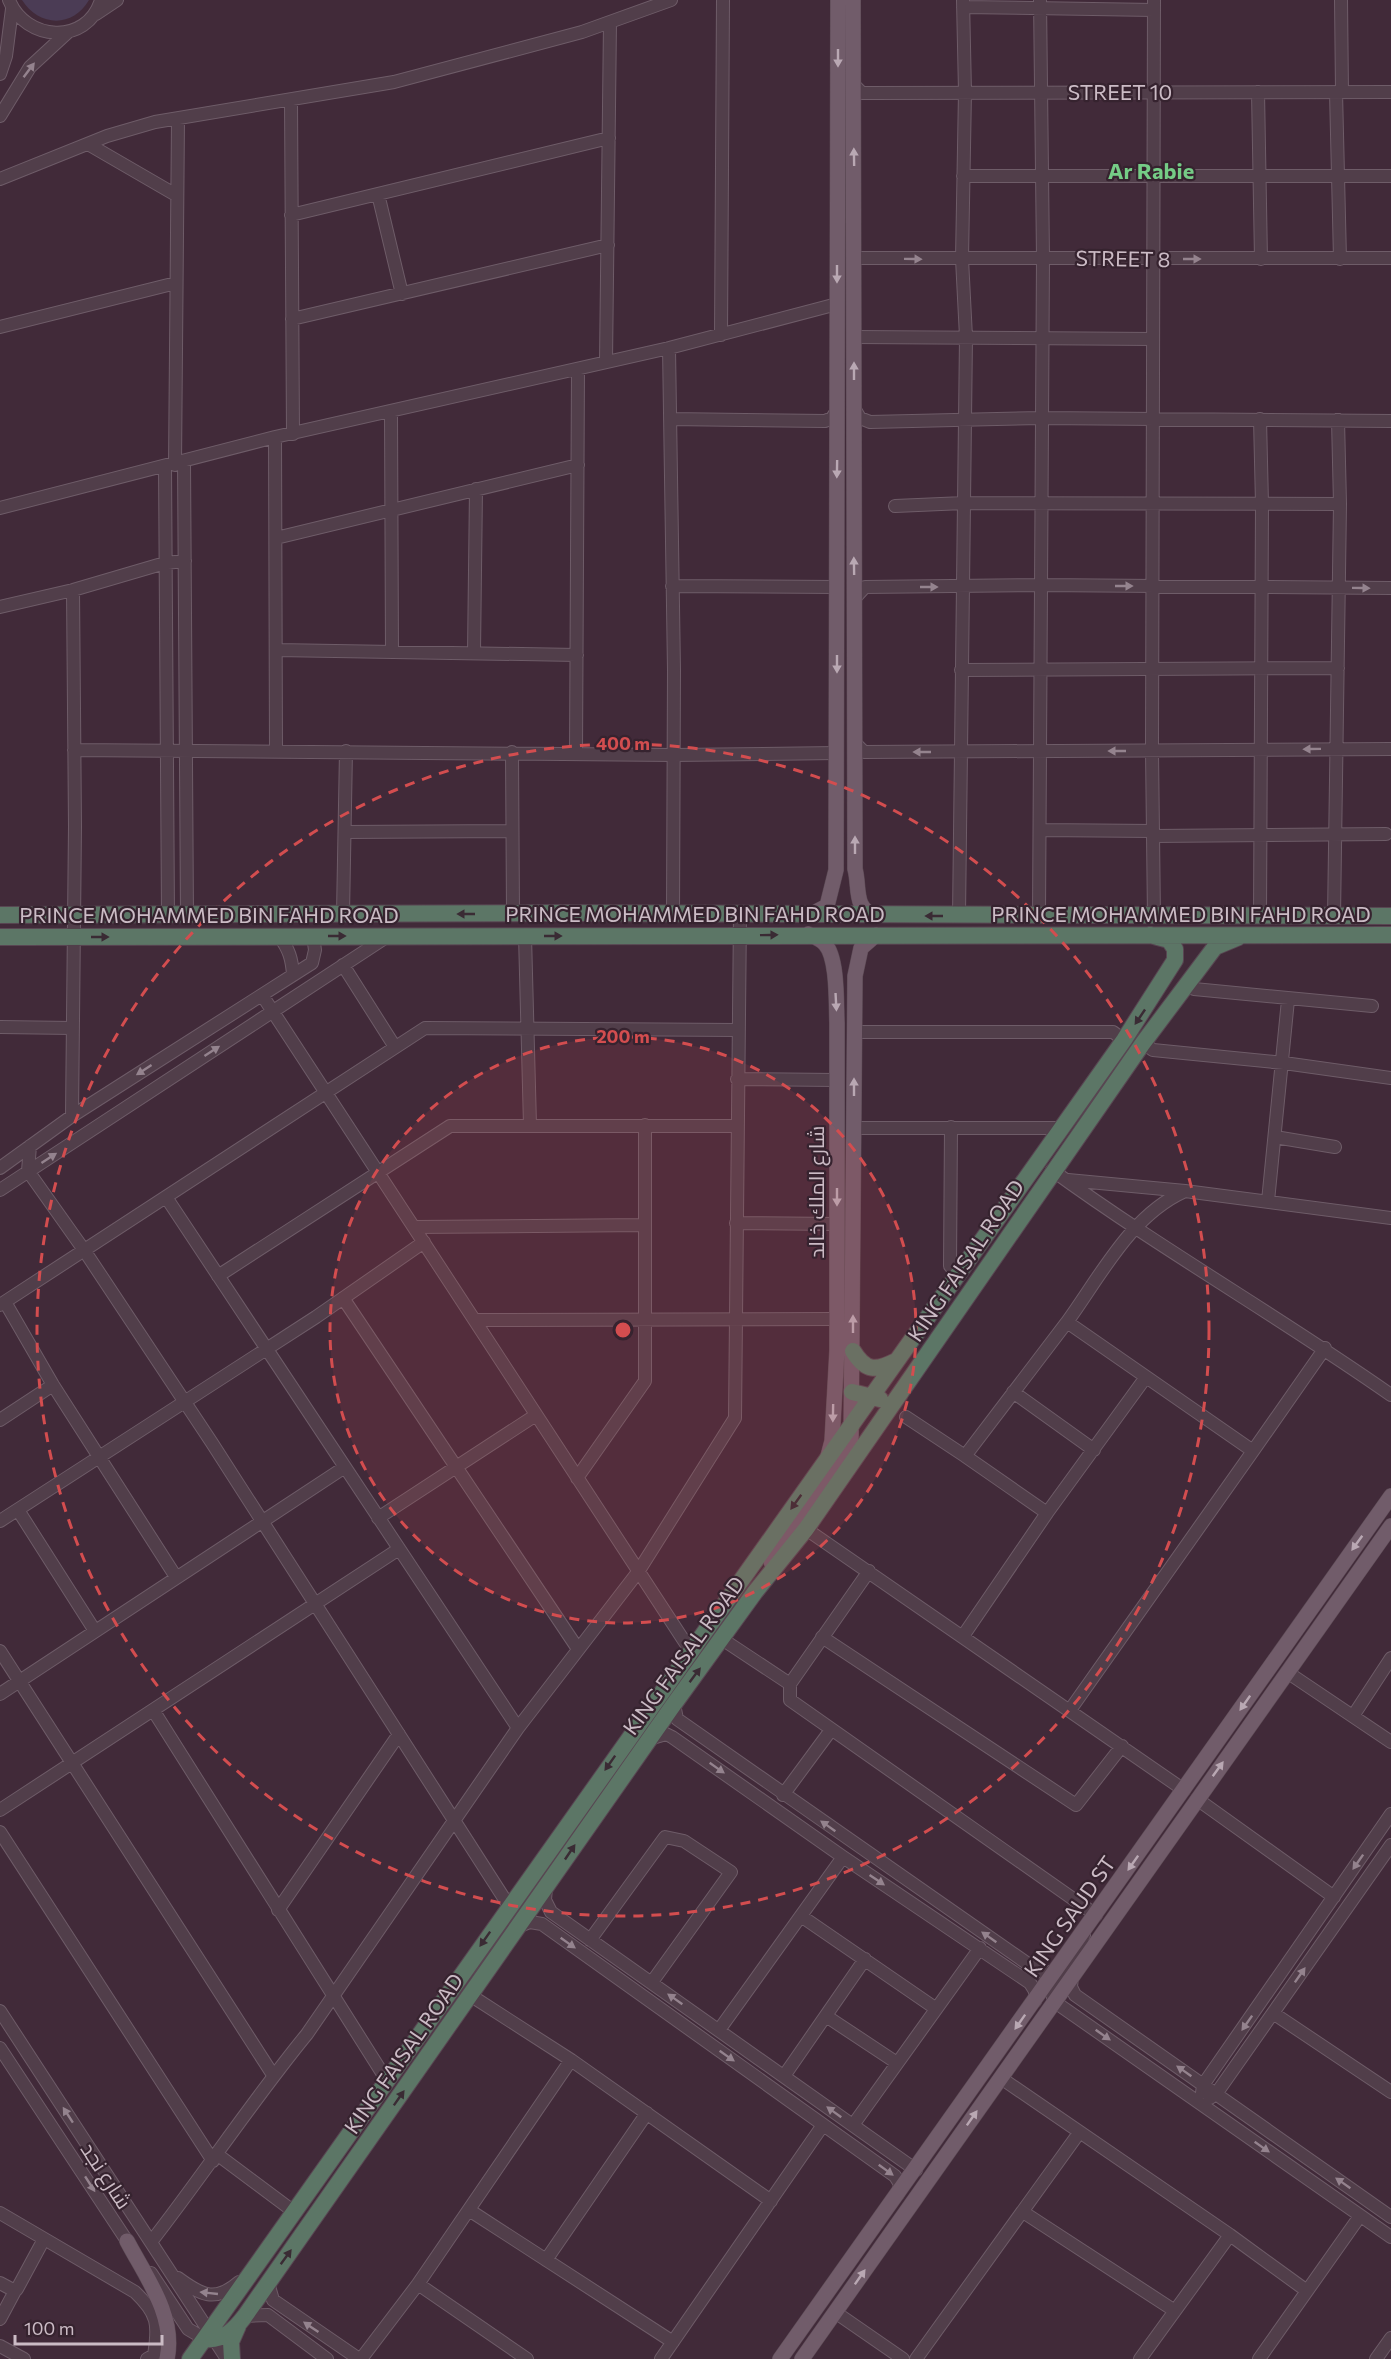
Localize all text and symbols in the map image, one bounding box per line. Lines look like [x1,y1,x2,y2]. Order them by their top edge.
one-way arrow [833,49,843,68]
one-way arrow [23,62,35,78]
street label: STREET 10 [1068,79,1172,104]
one-way arrow [849,148,858,167]
district label: Ar Rabie [1108,157,1194,184]
street label: STREET 8 [1075,245,1171,271]
one-way arrow [904,254,923,264]
one-way arrow [1183,254,1202,264]
one-way arrow [832,265,842,284]
one-way arrow [849,361,859,380]
one-way arrow [832,460,842,479]
one-way arrow [849,556,859,575]
one-way arrow [1114,581,1133,591]
one-way arrow [919,582,938,592]
one-way arrow [1351,583,1370,593]
one-way arrow [832,655,842,674]
text: 400 m [596,732,650,754]
one-way arrow [1302,744,1321,754]
one-way arrow [1107,746,1126,756]
one-way arrow [912,747,931,757]
one-way arrow [850,835,860,854]
street label: PRINCE MOHAMMED BIN FAHD ROAD [505,901,885,926]
street label: PRINCE MOHAMMED BIN FAHD ROAD [991,901,1371,926]
street label: PRINCE MOHAMMED BIN FAHD ROAD [19,902,399,927]
one-way arrow [456,909,475,919]
one-way arrow [924,911,943,920]
one-way arrow [328,931,347,941]
one-way arrow [544,931,563,941]
one-way arrow [760,931,779,940]
one-way arrow [91,932,110,942]
one-way arrow [831,993,840,1012]
one-way arrow [1134,1009,1145,1025]
text: 200 m [596,1025,650,1047]
one-way arrow [204,1045,220,1056]
one-way arrow [136,1065,152,1076]
one-way arrow [849,1077,859,1096]
street label: شارع الملك خالد [803,1126,831,1258]
one-way arrow [41,1153,57,1164]
street label: KING FAISAL ROAD [902,1174,1028,1346]
one-way arrow [832,1187,841,1206]
one-way arrow [848,1314,858,1333]
centre of rings [613,1320,633,1340]
one-way arrow [828,1403,838,1422]
one-way arrow [791,1494,803,1509]
one-way arrow [1351,1536,1363,1551]
street label: KING FAISAL ROAD [617,1571,749,1739]
one-way arrow [689,1668,701,1684]
one-way arrow [1239,1694,1251,1710]
one-way arrow [604,1754,616,1770]
one-way arrow [709,1762,725,1774]
one-way arrow [1212,1762,1224,1778]
one-way arrow [821,1820,837,1832]
one-way arrow [564,1844,576,1860]
street label: KING SAUD ST [1018,1851,1120,1981]
one-way arrow [1127,1854,1139,1870]
one-way arrow [1352,1854,1364,1870]
one-way arrow [869,1874,885,1885]
one-way arrow [479,1931,491,1947]
one-way arrow [981,1932,997,1943]
one-way arrow [560,1937,576,1949]
one-way arrow [1294,1967,1305,1983]
street label: KING FAISAL ROAD [338,1968,468,2138]
one-way arrow [667,1993,683,2005]
one-way arrow [1014,2013,1026,2029]
one-way arrow [1241,2014,1253,2030]
one-way arrow [1094,2029,1110,2041]
one-way arrow [719,2050,735,2062]
one-way arrow [1176,2065,1192,2077]
one-way arrow [393,2090,405,2106]
one-way arrow [826,2106,842,2118]
one-way arrow [63,2107,74,2123]
one-way arrow [966,2110,978,2125]
street label: شارع نجد [74,2137,138,2215]
one-way arrow [1254,2141,1270,2153]
one-way arrow [878,2163,893,2175]
one-way arrow [84,2176,95,2193]
one-way arrow [1336,2177,1352,2189]
one-way arrow [280,2249,291,2265]
one-way arrow [854,2269,866,2285]
one-way arrow [200,2288,219,2298]
scale bar [15,2308,162,2346]
text: 100 m [24,2317,74,2339]
one-way arrow [303,2321,319,2332]

